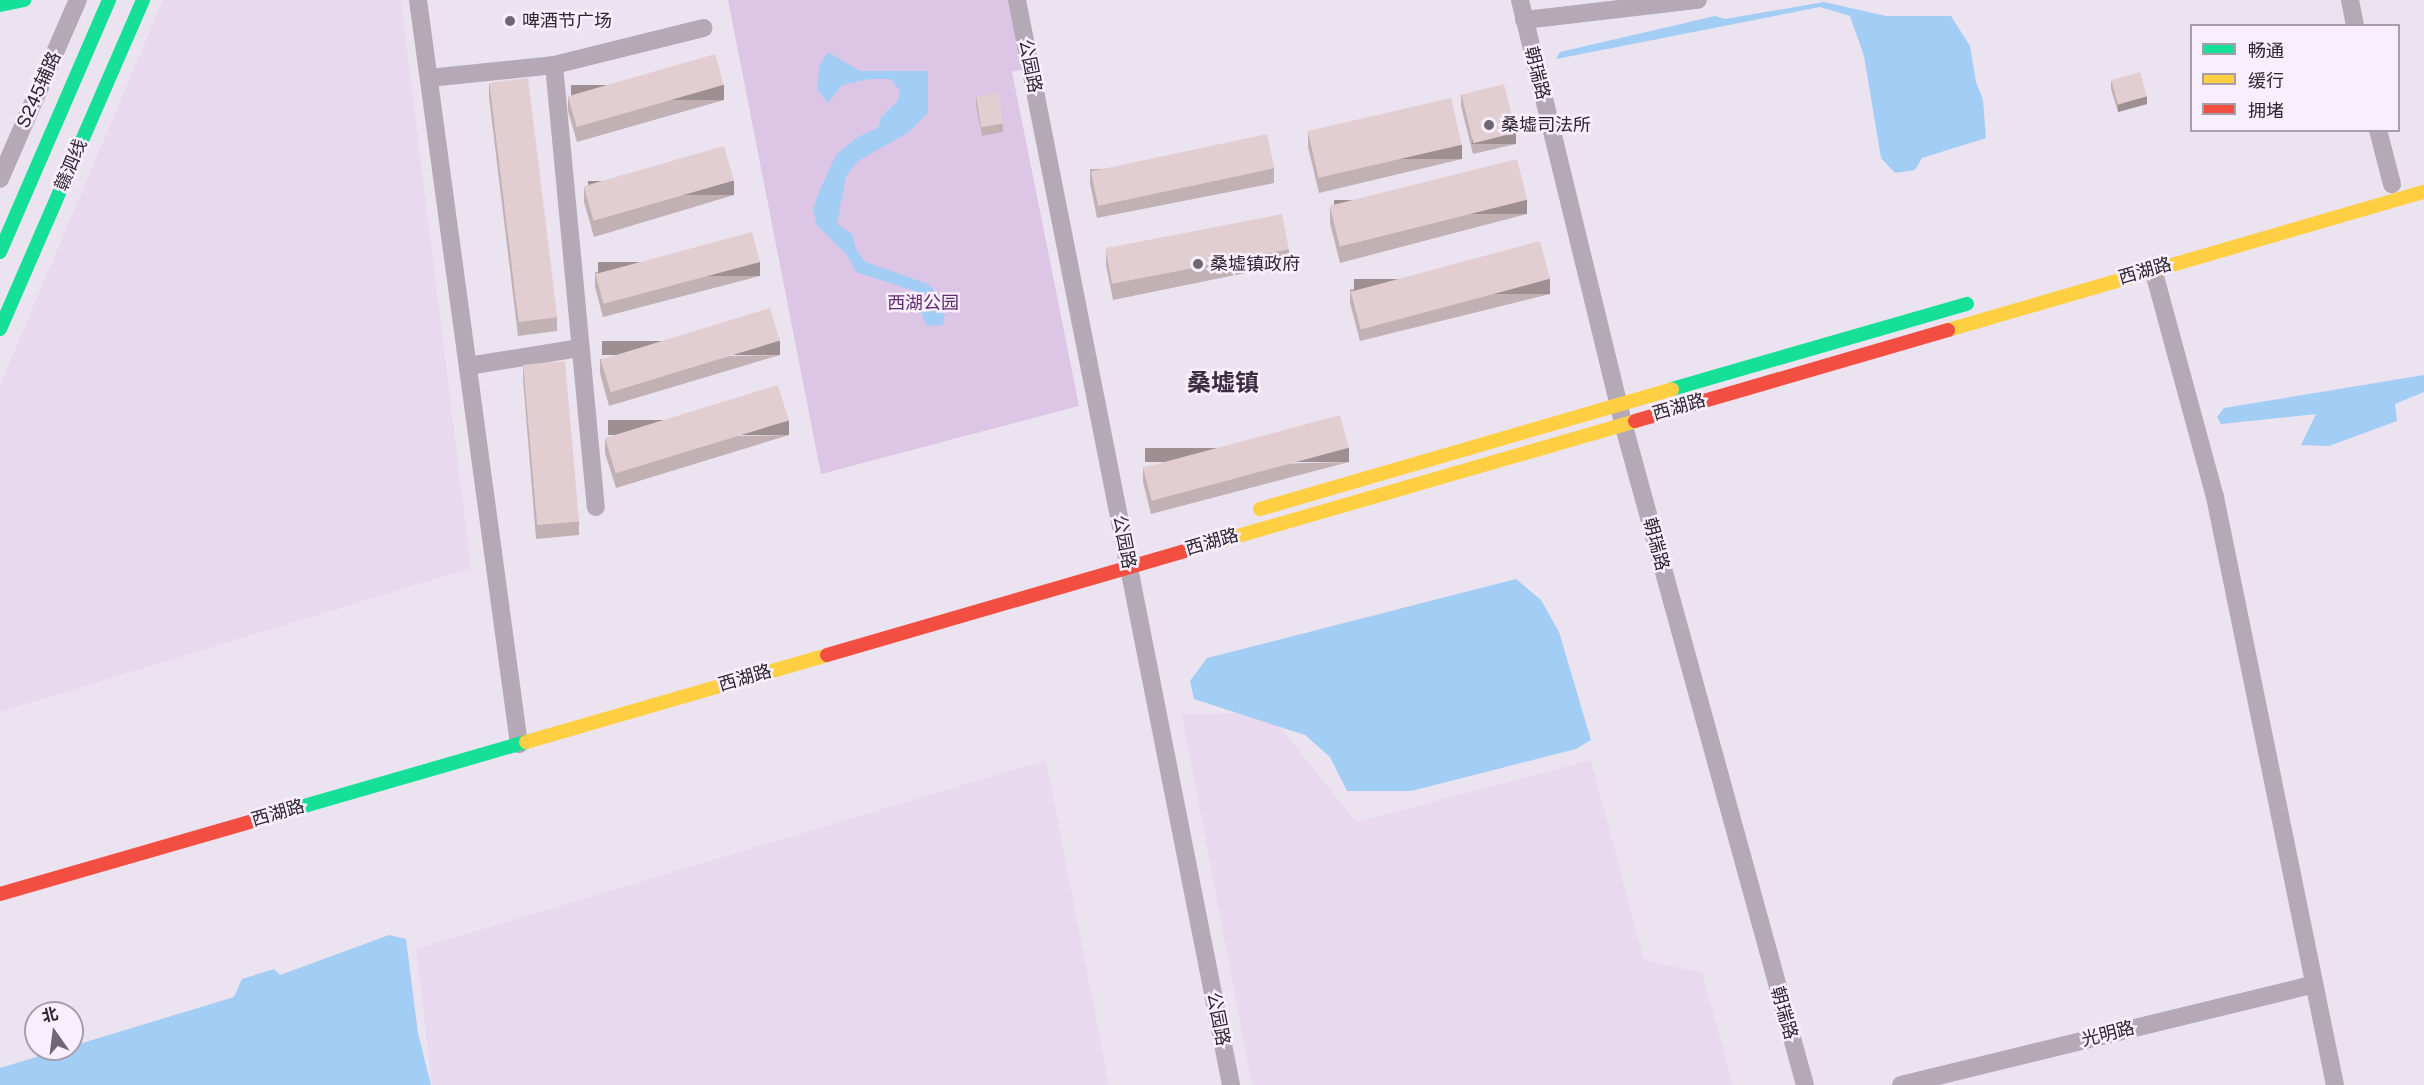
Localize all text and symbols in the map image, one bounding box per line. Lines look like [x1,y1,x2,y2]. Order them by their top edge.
place label: 啤酒节广场 [522,10,612,32]
marker: 啤酒节广场 [503,14,517,28]
legend [2190,24,2400,132]
street label: 公园路 [1014,37,1046,95]
text: 畅通 [2248,40,2284,61]
street label: 朝瑞路 [1520,44,1554,102]
street label: S245辅路 [13,48,65,132]
text: 缓行 [2248,70,2284,91]
text: 拥堵 [2248,100,2284,121]
place label: 桑墟司法所 [1501,114,1591,136]
marker: 桑墟司法所 [1482,118,1496,132]
street label: 赣泗线 [51,136,91,194]
place label: 桑墟镇政府 [1210,253,1300,275]
street label: 西湖路 [2116,253,2174,289]
marker: 桑墟镇政府 [1191,257,1205,271]
park label: 西湖公园 [887,292,959,314]
district label: 桑墟镇 [1187,369,1259,397]
street label: 西湖路 [1650,389,1708,425]
street label: 公园路 [1108,513,1140,571]
street label: 朝瑞路 [1639,515,1673,573]
street label: 西湖路 [1183,524,1241,560]
street label: 西湖路 [716,660,774,696]
street label: 西湖路 [249,795,307,831]
street label: 朝瑞路 [1766,984,1802,1042]
street label: 公园路 [1202,990,1234,1048]
north arrow [24,1001,84,1061]
text: 北 [40,1004,60,1026]
street label: 光明路 [2079,1017,2137,1051]

